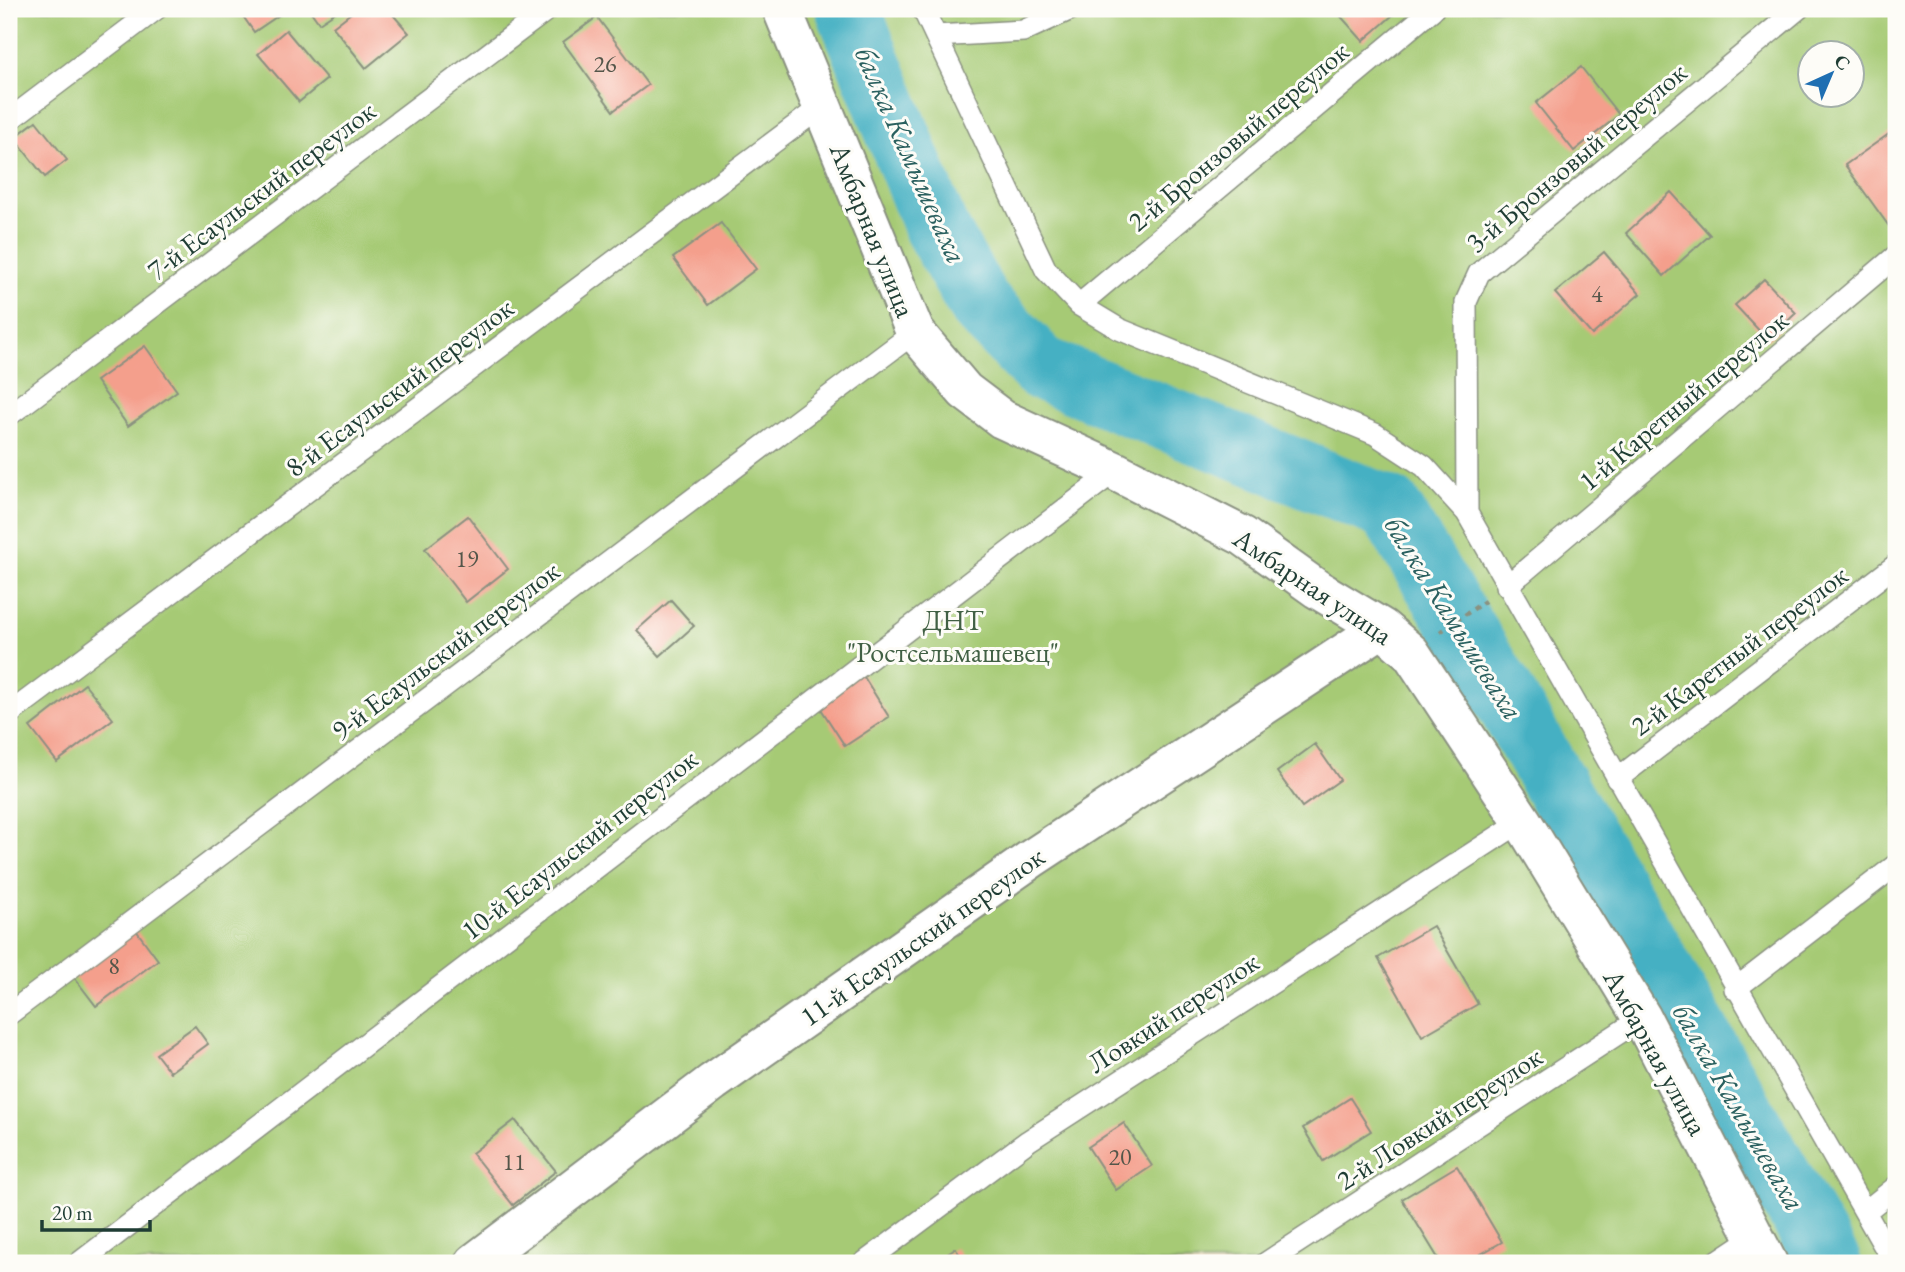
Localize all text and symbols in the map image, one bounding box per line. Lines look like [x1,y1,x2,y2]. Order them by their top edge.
street label: 2-й Бронзовый переулок [1120,33,1356,239]
north arrow [1797,38,1867,108]
water label: балка Камышеваха [846,40,977,269]
house number: 26 [593,48,617,79]
text: С [1829,48,1856,76]
street label: 3-й Бронзовый переулок [1458,54,1694,260]
street label: 7-й Есаульский переулок [140,92,382,288]
street label: Амбарная улица [821,137,925,323]
house number: 4 [1591,278,1603,309]
street label: 8-й Есаульский переулок [278,289,520,485]
street label: 1-й Каретный переулок [1571,302,1795,498]
water label: балка Камышеваха [1376,508,1533,727]
street label: Амбарная улица [1226,519,1400,653]
house number: 19 [455,543,479,574]
street label: 9-й Есаульский переулок [324,552,566,748]
street label: 2-й Каретный переулок [1623,557,1855,743]
park label: ДНТ "Ростсельмашевец" [847,602,1059,670]
street label: 10-й Есаульский переулок [453,740,705,948]
street label: 11-й Есаульский переулок [793,838,1051,1034]
street label: Ловкий переулок [1081,943,1265,1081]
house number: 8 [108,950,120,981]
street label: Амбарная улица [1595,962,1717,1142]
water label: балка Камышеваха [1664,996,1815,1218]
street label: 2-й Ловкий переулок [1329,1038,1549,1198]
house number: 20 [1108,1141,1132,1172]
house number: 11 [502,1146,526,1177]
scale bar [42,1188,150,1232]
text: 20 m [52,1199,93,1226]

